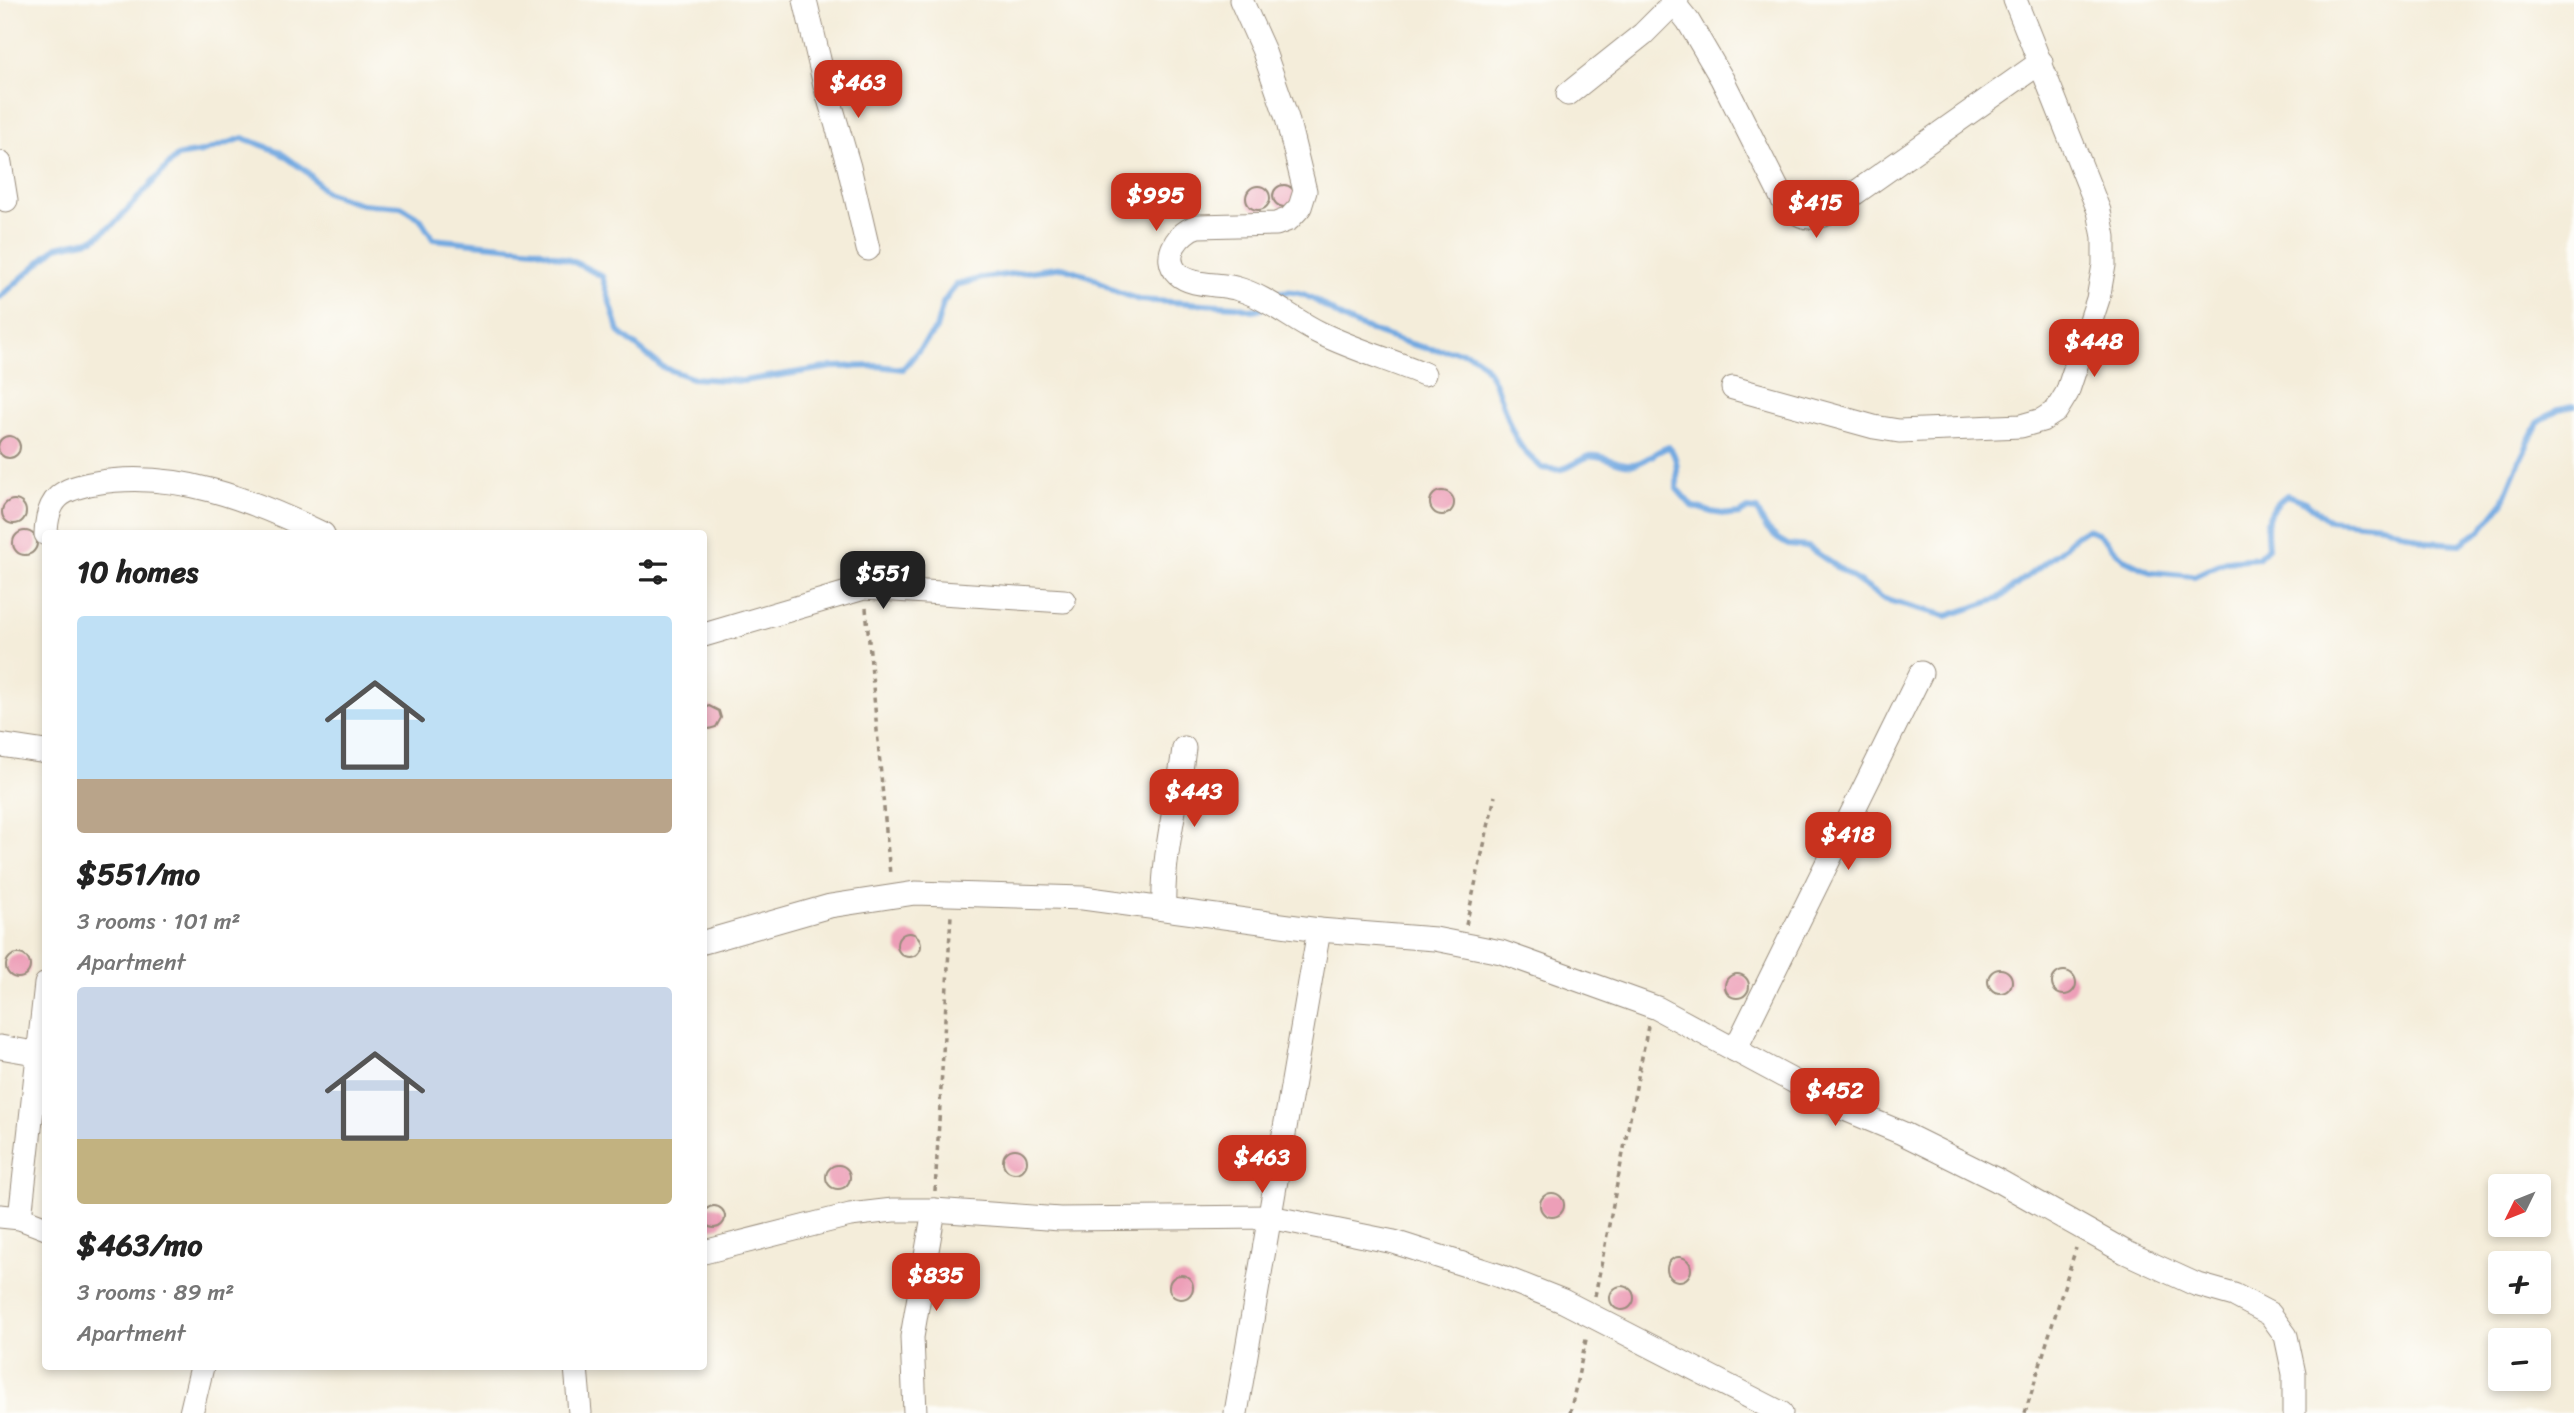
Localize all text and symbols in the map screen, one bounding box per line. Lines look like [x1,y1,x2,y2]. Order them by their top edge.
pin: $463 [817,60,899,120]
text: $463 [830,62,886,103]
pin: $995 [1115,174,1197,233]
text: $995 [1127,175,1185,216]
pin: $415 [1775,180,1857,240]
text: $415 [1789,182,1843,223]
pin: $448 [2053,320,2135,379]
text: $448 [2065,321,2123,362]
text: 10 homes [77,545,198,599]
pin: $551 [842,552,924,611]
icon: filters [634,553,672,591]
text: $551 [856,553,910,594]
icon: home [312,662,438,788]
pin: $443 [1153,770,1235,829]
text: $443 [1166,771,1222,812]
pin: $418 [1807,812,1889,872]
text: $418 [1821,814,1875,855]
text: $551/mo [77,847,200,901]
text: 3 rooms · 101 m² [77,901,241,942]
text: Apartment [77,942,186,983]
icon: home [312,1033,438,1159]
pin: $452 [1794,1068,1876,1128]
text: $452 [1806,1070,1864,1111]
pin: $463 [1221,1136,1303,1195]
text: $463 [1234,1137,1290,1178]
north arrow [2488,1174,2552,1237]
map controls [2488,1174,2551,1391]
text: $463/mo [77,1218,203,1272]
button: + [2488,1251,2551,1314]
pin: $835 [895,1254,977,1313]
text: $835 [908,1255,964,1296]
text: 3 rooms · 89 m² [77,1272,234,1313]
text: Apartment [77,1313,186,1354]
button: − [2488,1328,2551,1391]

